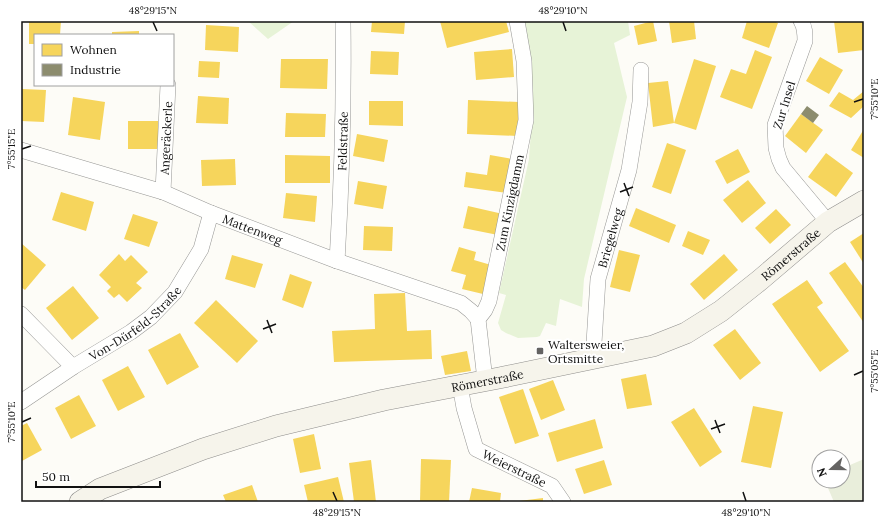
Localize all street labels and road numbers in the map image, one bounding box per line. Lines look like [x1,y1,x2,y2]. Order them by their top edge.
street label: Zur Insel [770,79,798,131]
street label: Angeräckerle [156,101,175,176]
street label: Feldstraße [334,111,350,171]
street label: Zum Kinzigdamm [492,153,526,252]
street label: Briegelweg [594,206,625,269]
street label: Mattenweg [221,211,285,247]
street label: Römerstraße [758,224,824,283]
street label: Von-Dürfeld-Straße [85,283,184,364]
street label: Römerstraße [450,366,525,395]
street label: Weierstraße [480,446,549,490]

